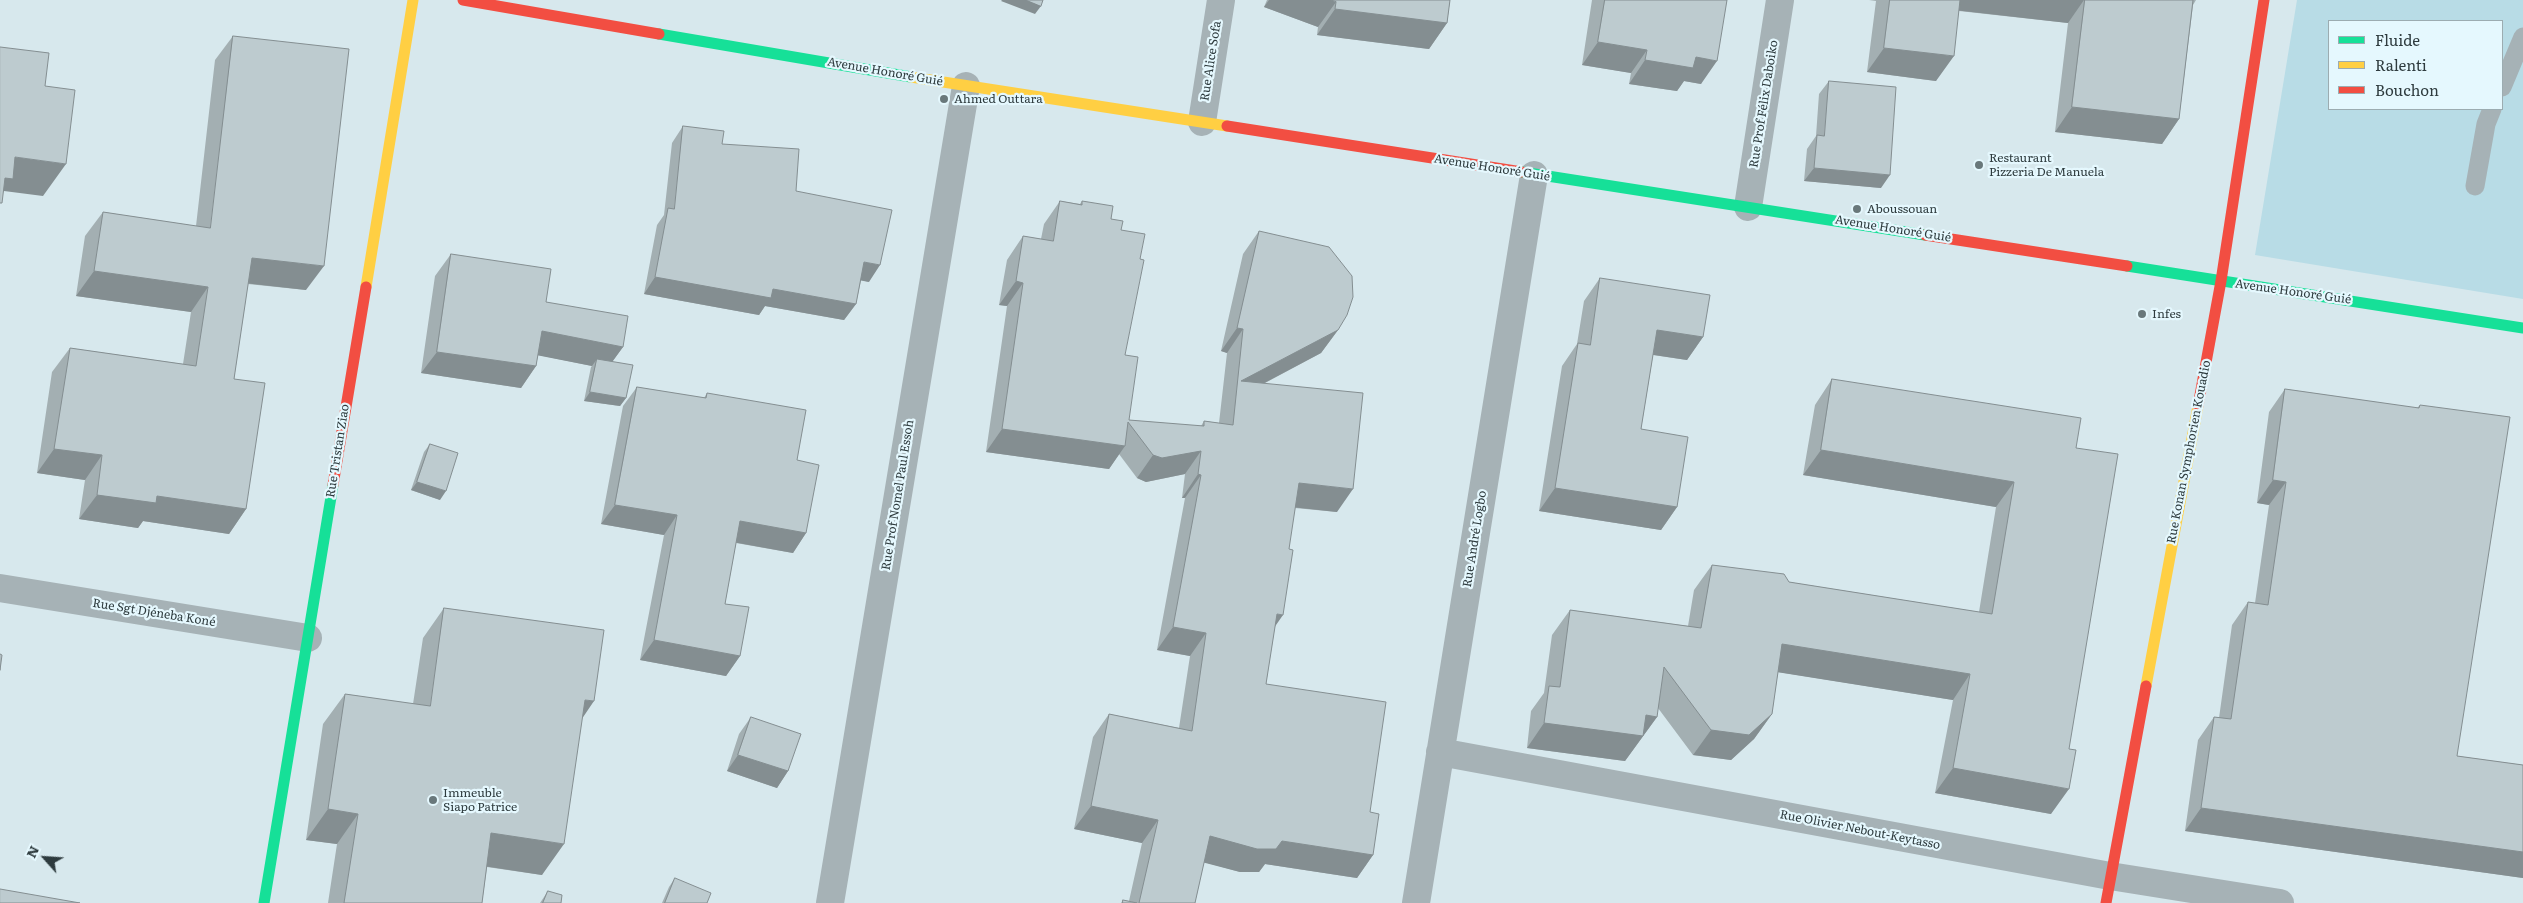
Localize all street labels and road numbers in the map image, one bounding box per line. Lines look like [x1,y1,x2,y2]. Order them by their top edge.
street label: Rue Alice Sofa [1198,20,1224,102]
street label: Rue Prof Félix Daboiko [1747,39,1781,169]
street label: Avenue Honoré Guié [826,55,944,89]
street label: Avenue Honoré Guié [1433,152,1551,184]
street label: Avenue Honoré Guié [1834,213,1952,245]
street label: Avenue Honoré Guié [2234,277,2352,307]
street label: Rue Konan Symphorien Kouadio [2164,359,2214,545]
street label: Rue Tristan Ziao [323,403,353,499]
street label: Rue Prof Nomel Paul Essoh [879,419,917,571]
street label: Rue André Logbo [1460,490,1490,588]
street label: Rue Sgt Djéneba Koné [92,596,216,630]
street label: Rue Olivier Nebout-Keytasso [1779,807,1941,853]

